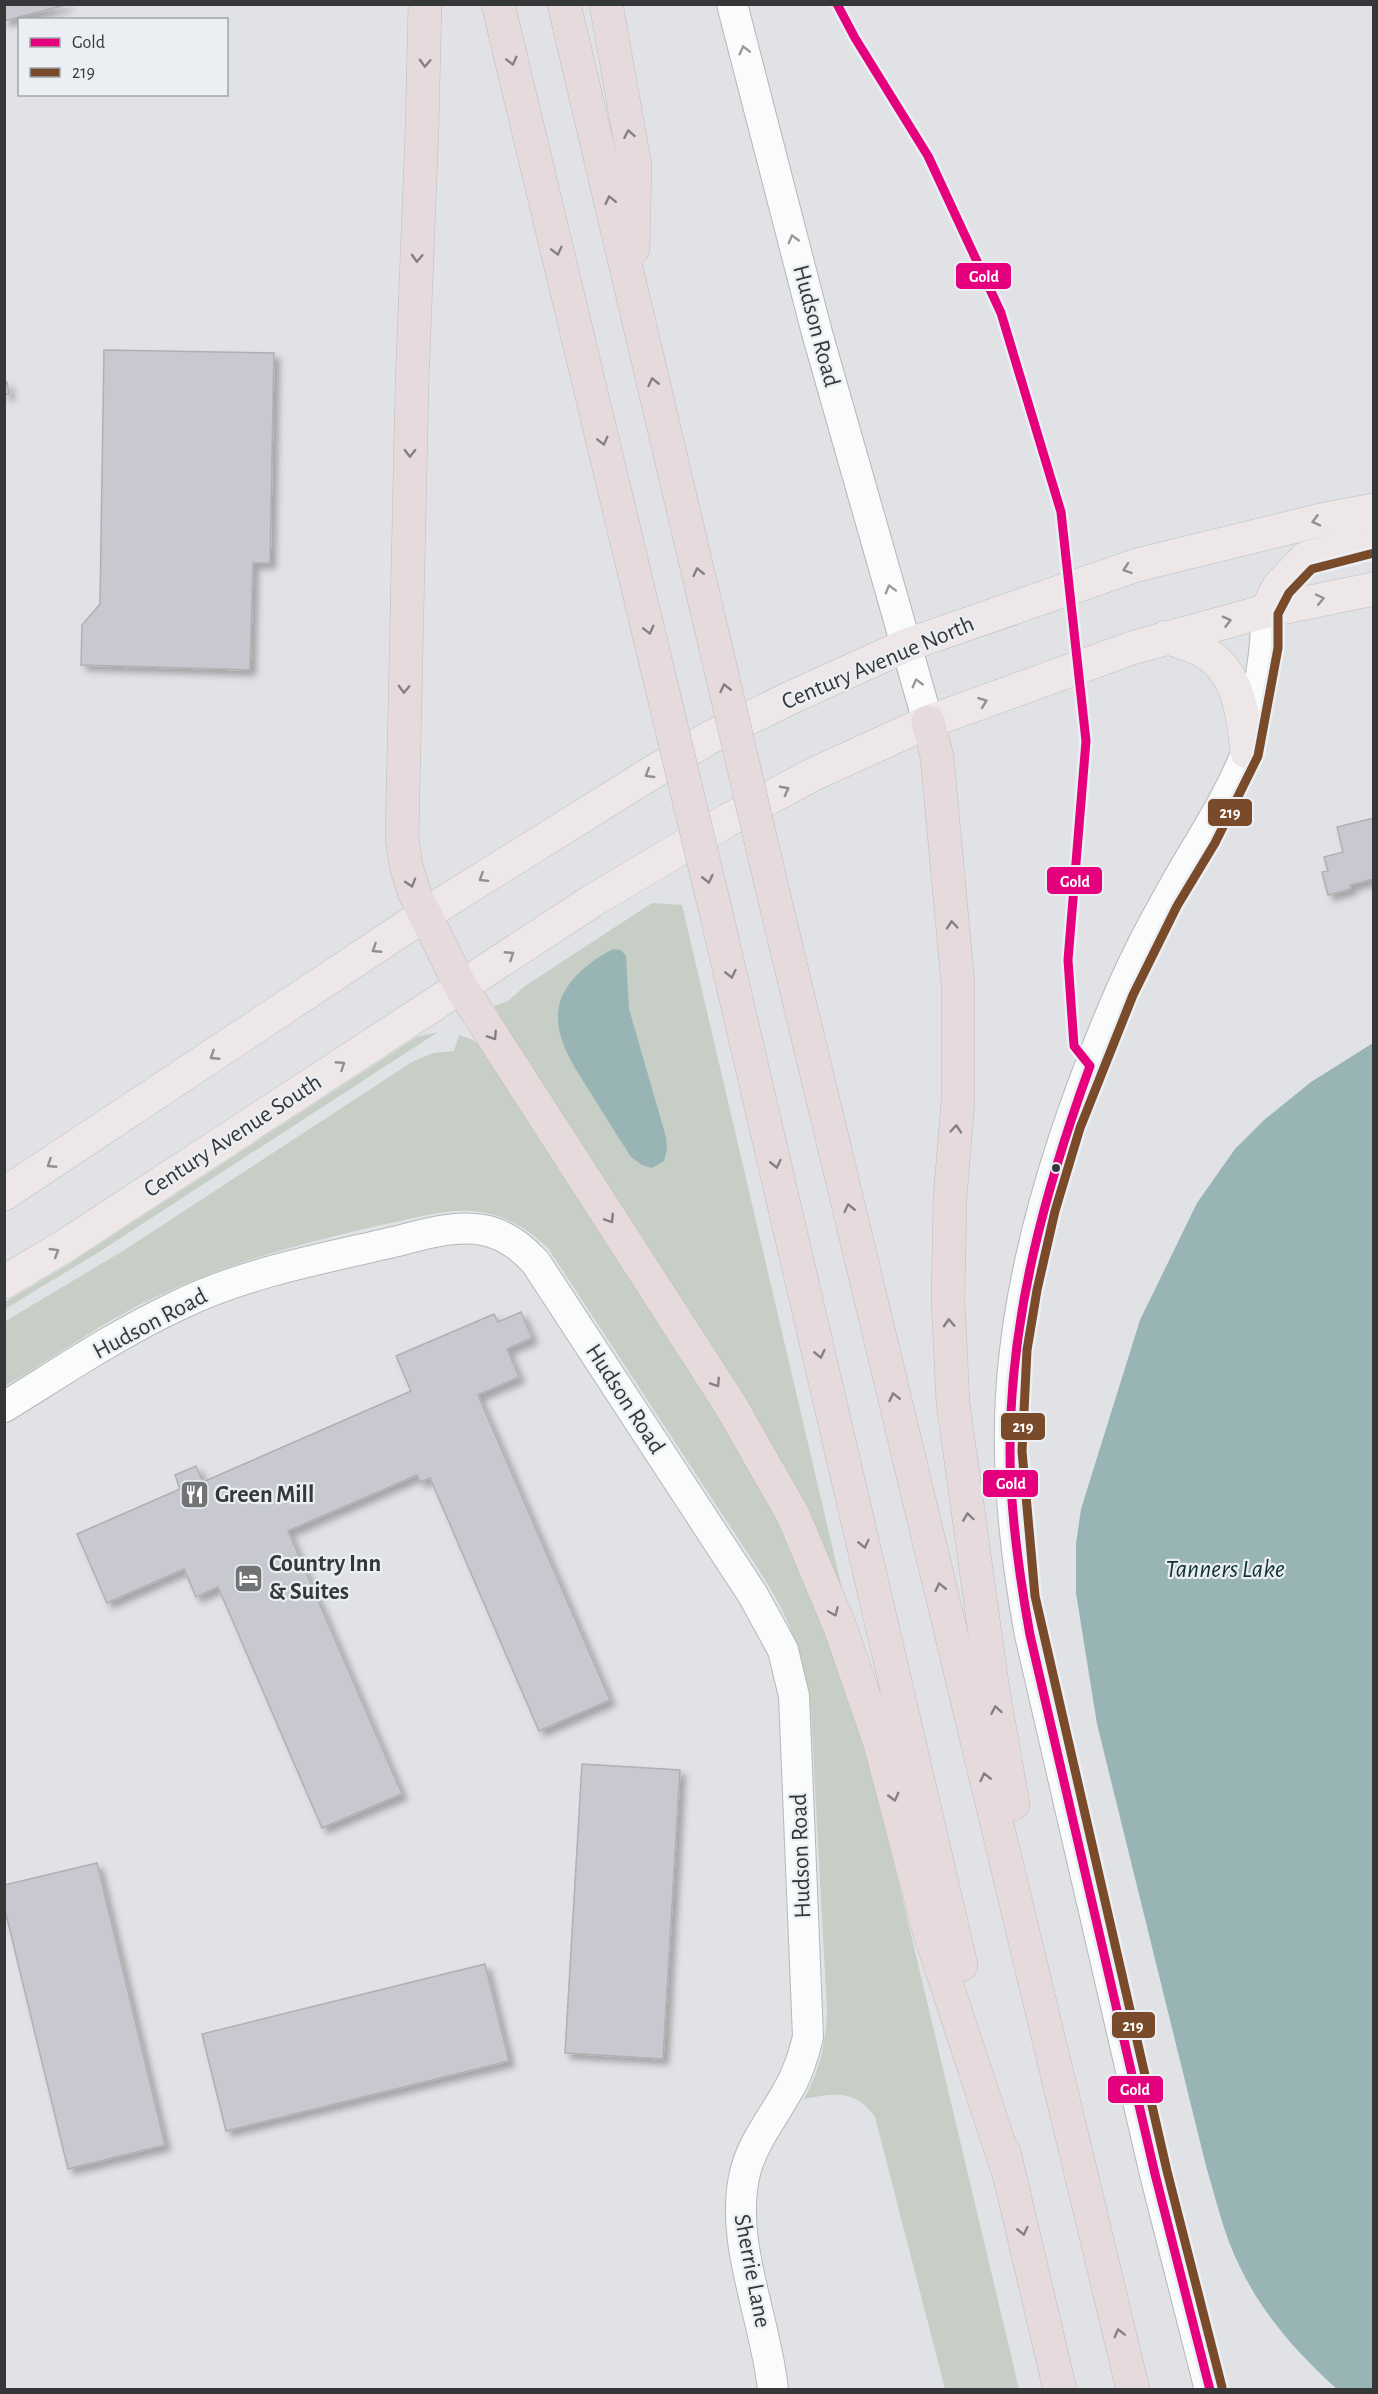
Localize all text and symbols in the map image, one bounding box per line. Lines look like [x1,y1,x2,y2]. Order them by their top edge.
legend [18,18,228,96]
text: Gold [72,34,105,52]
one-way arrow [738,45,751,55]
one-way arrow [504,56,517,66]
one-way arrow [418,58,431,67]
text: 219 [72,64,95,82]
one-way arrow [623,130,636,140]
one-way arrow [604,195,617,205]
one-way arrow [788,234,800,245]
one-way arrow [550,246,563,256]
one-way arrow [410,253,423,262]
street label: Hudson Road [788,262,844,390]
line badge: Gold [955,262,1012,290]
text: Gold [969,269,1000,285]
one-way arrow [647,378,660,388]
one-way arrow [596,435,609,445]
one-way arrow [404,448,416,457]
one-way arrow [1311,514,1321,527]
one-way arrow [1122,561,1133,574]
one-way arrow [692,567,705,577]
one-way arrow [885,584,897,595]
one-way arrow [1314,593,1324,606]
street label: Century Avenue North [778,612,978,714]
one-way arrow [1222,615,1232,628]
one-way arrow [641,625,654,635]
one-way arrow [912,678,925,688]
one-way arrow [719,683,732,693]
one-way arrow [398,684,410,693]
one-way arrow [977,696,987,709]
one-way arrow [645,767,655,779]
one-way arrow [778,786,789,797]
line badge: 219 [1207,798,1253,827]
text: 219 [1219,805,1241,821]
line badge: Gold [1046,866,1103,895]
one-way arrow [479,870,490,881]
one-way arrow [701,874,714,884]
text: Gold [1060,874,1091,890]
one-way arrow [404,877,416,888]
one-way arrow [946,921,959,930]
one-way arrow [372,942,383,953]
one-way arrow [503,951,514,962]
one-way arrow [724,969,737,979]
one-way arrow [485,1030,497,1040]
one-way arrow [209,1049,220,1060]
one-way arrow [335,1061,345,1073]
street label: Century Avenue South [140,1070,326,1202]
one-way arrow [949,1124,962,1133]
one-way arrow [47,1157,58,1168]
one-way arrow [769,1159,782,1169]
unlabelled marker [1050,1162,1062,1174]
one-way arrow [843,1203,856,1213]
one-way arrow [603,1213,615,1223]
one-way arrow [49,1247,59,1259]
street label: Hudson Road [89,1284,211,1364]
one-way arrow [943,1319,956,1328]
street label: Hudson Road [581,1340,669,1458]
one-way arrow [813,1349,826,1359]
one-way arrow [709,1376,720,1387]
one-way arrow [889,1393,902,1403]
line badge: 219 [1000,1412,1046,1441]
text: 219 [1012,1419,1034,1435]
line badge: Gold [982,1469,1039,1498]
text: Gold [996,1476,1027,1492]
restaurant icon: Green Mill [178,1479,210,1511]
place label: Green Mill [215,1483,314,1507]
one-way arrow [963,1513,975,1522]
one-way arrow [856,1539,869,1549]
place label: Country Inn & Suites [269,1552,381,1604]
water label: Tanners Lake [1165,1556,1285,1582]
hotel icon: Country Inn & Suites [232,1562,264,1594]
one-way arrow [934,1582,947,1592]
one-way arrow [827,1605,839,1616]
one-way arrow [991,1705,1003,1715]
one-way arrow [980,1772,993,1782]
one-way arrow [887,1792,900,1802]
street label: Hudson Road [787,1793,815,1919]
line badge: 219 [1111,2011,1156,2039]
text: 219 [1122,2018,1144,2034]
line badge: Gold [1107,2075,1164,2104]
text: Gold [1120,2082,1151,2098]
street label: Sherrie Lane [729,2212,775,2330]
one-way arrow [1015,2226,1028,2236]
one-way arrow [1113,2328,1126,2338]

